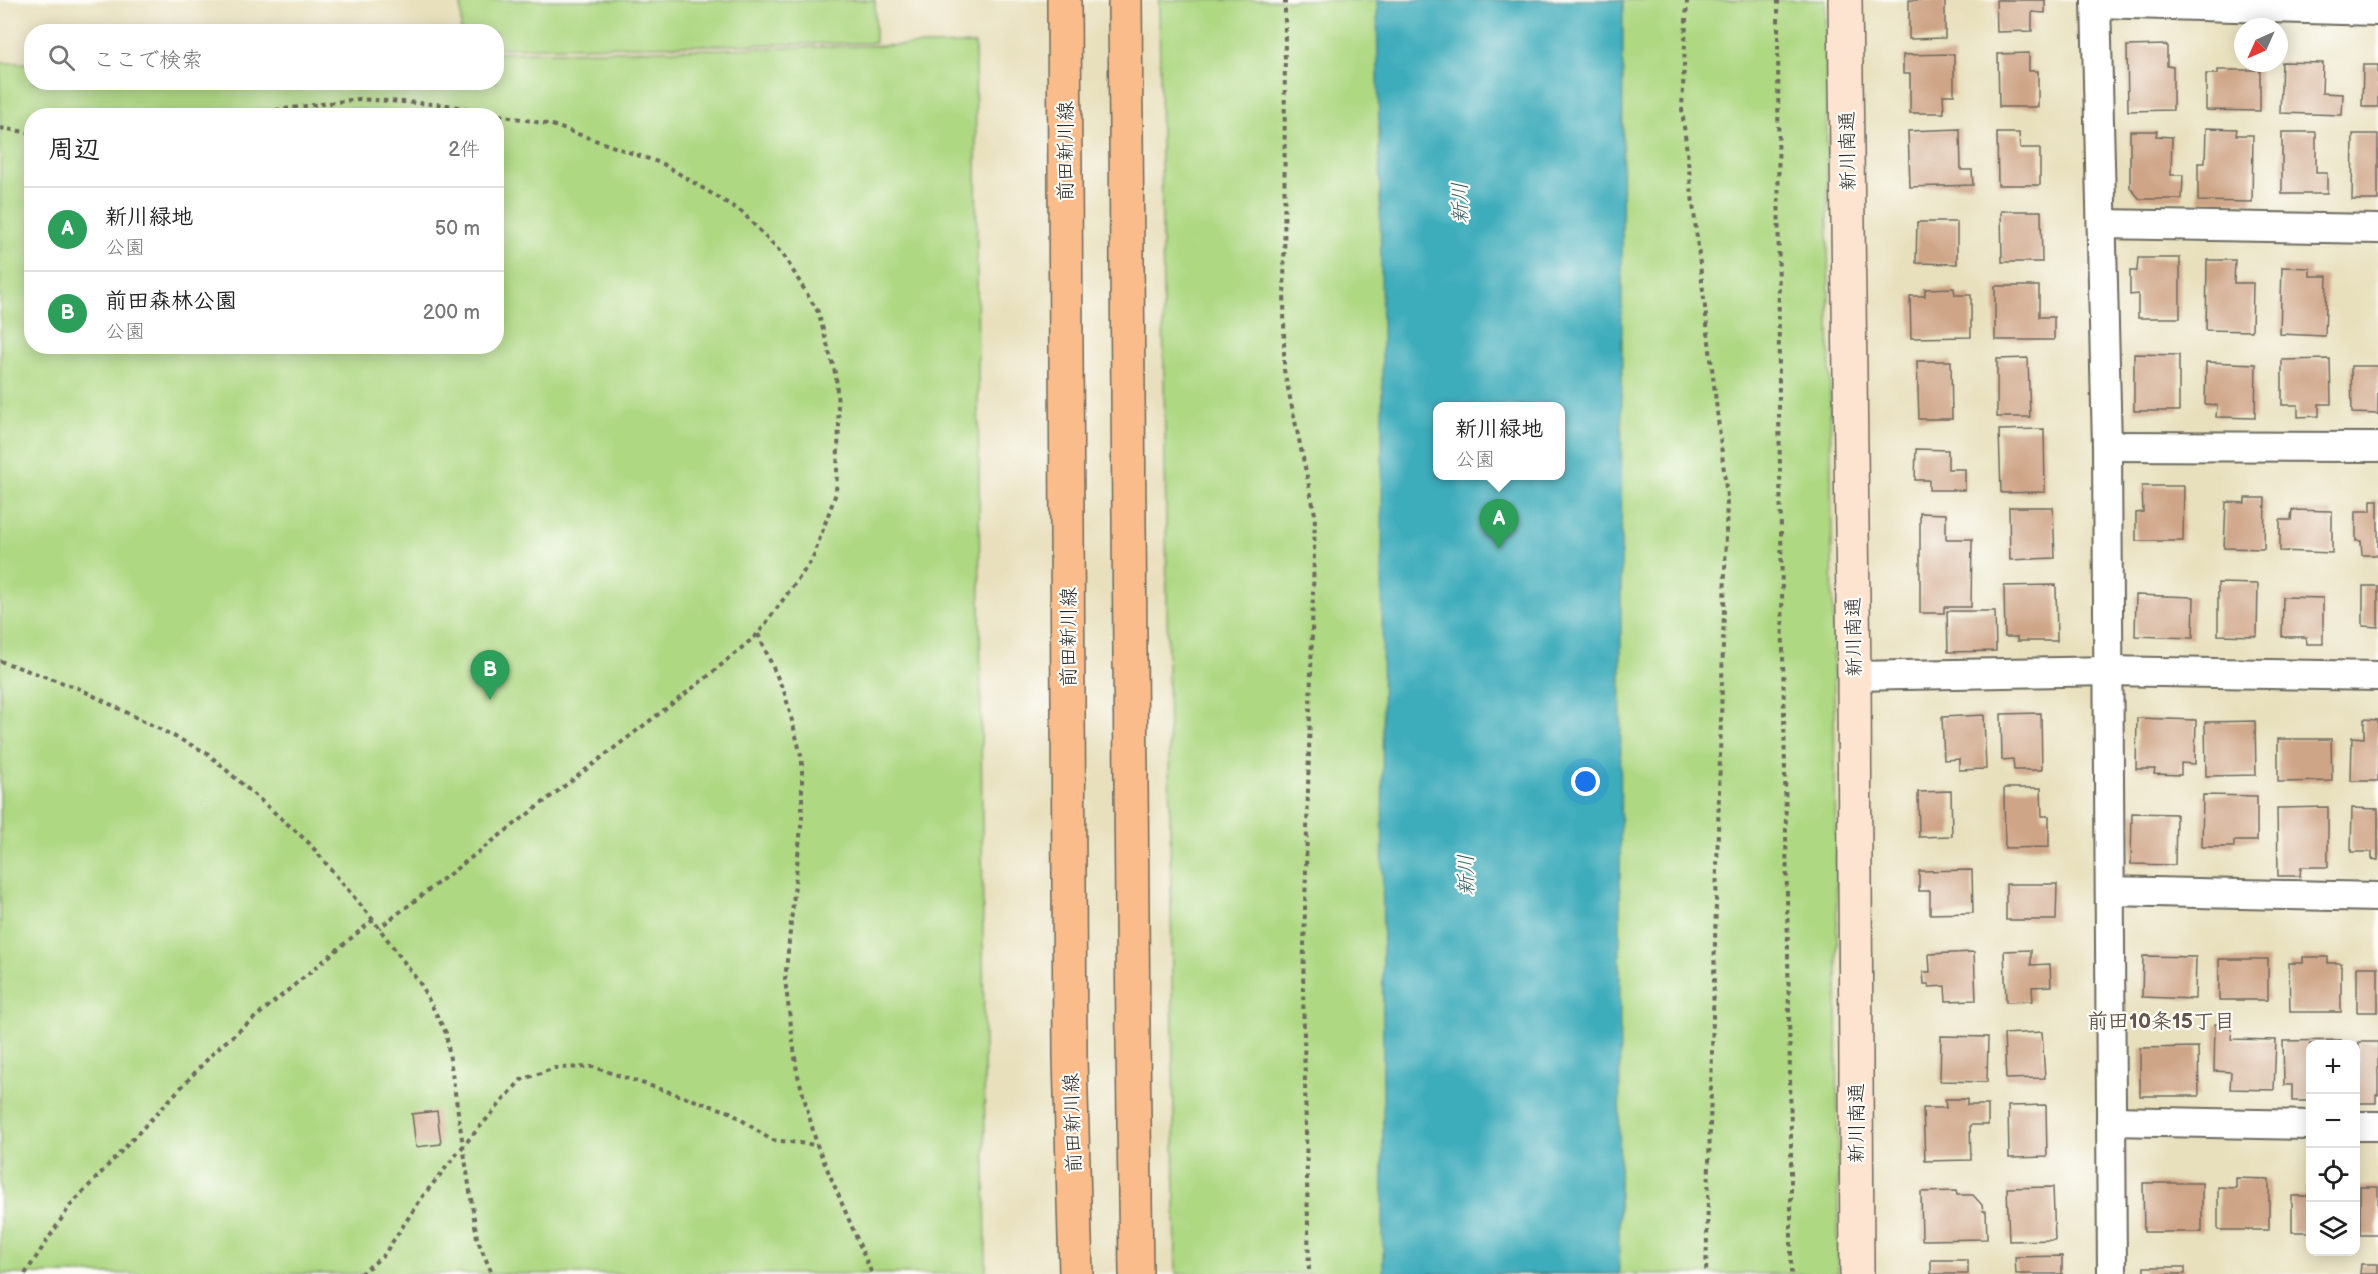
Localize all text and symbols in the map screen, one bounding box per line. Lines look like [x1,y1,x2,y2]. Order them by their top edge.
north arrow [2234,18,2288,72]
search box [24,24,504,90]
icon: search [45,41,78,74]
text: ここで検索 [93,47,203,74]
street label: 前田新川線 [1054,101,1078,201]
street label: 新川南通 [1835,111,1861,191]
text: 周辺 [48,135,100,166]
text: 2件 [448,138,480,162]
water label: 新川 [1448,182,1473,224]
text: 新川緑地 [105,204,193,231]
text: A [61,217,74,241]
text: 50 m [435,217,480,241]
text: 公園 [105,236,145,260]
text: 前田森林公園 [105,288,237,315]
text: B [60,301,75,325]
text: 200 m [423,301,480,325]
text: 公園 [105,320,145,344]
popup [1433,402,1565,480]
text: 新川緑地 [1455,416,1543,443]
text: 公園 [1455,448,1495,472]
pin: A [1480,500,1518,549]
street label: 前田新川線 [1057,587,1081,687]
street label: 新川南通 [1841,597,1867,677]
pin: B [470,650,510,700]
your location [1571,767,1600,796]
water label: 新川 [1454,854,1479,896]
district label: 前田10条15丁目 [2087,1009,2235,1034]
map controls [2306,1040,2360,1256]
button: + [2306,1040,2360,1094]
street label: 前田新川線 [1059,1073,1087,1173]
street label: 新川南通 [1845,1083,1869,1163]
button: − [2306,1094,2360,1148]
button: locate [2306,1148,2360,1202]
button: layers [2306,1202,2360,1256]

